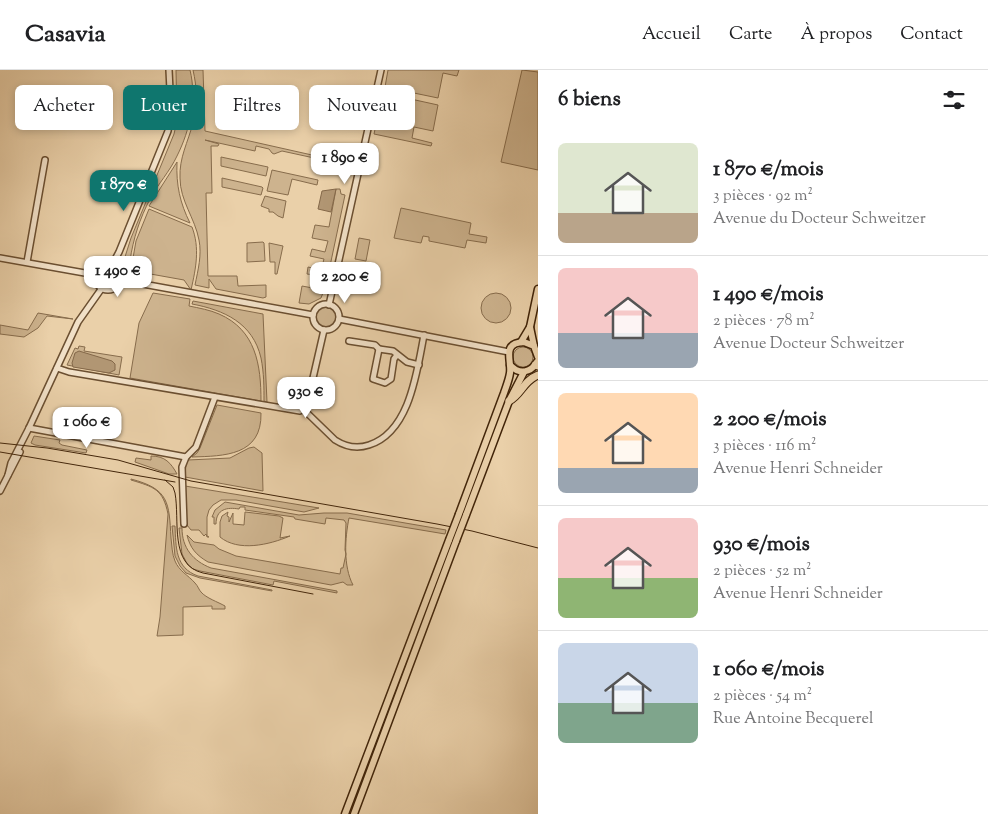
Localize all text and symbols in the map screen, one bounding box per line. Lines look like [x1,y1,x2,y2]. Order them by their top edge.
text: Casavia [25,18,106,52]
text: Accueil [642,22,701,48]
text: Carte [729,22,773,48]
text: À propos [801,22,872,48]
text: Contact [900,22,963,48]
chip: Acheter [15,85,113,130]
chip: Louer [123,85,205,130]
chip: Filtres [215,85,299,130]
chip: Nouveau [309,85,415,130]
text: 6 biens [558,85,621,115]
icon: filters [940,86,968,114]
pin: 1 890 € [299,142,391,185]
text: 1 890 € [322,147,368,170]
text: 1 870 €/mois [713,155,823,185]
icon: home [598,163,658,223]
pin: 1 870 € [78,170,170,212]
text: 1 870 € [101,174,147,197]
text: 3 pièces · 92 m² [713,185,813,208]
text: Avenue du Docteur Schweitzer [713,208,926,231]
pin: 1 490 € [72,256,164,298]
text: 1 490 € [95,260,141,283]
pin: 2 200 € [299,262,391,304]
text: 2 200 € [321,266,369,289]
text: 1 490 €/mois [713,280,823,310]
icon: home [598,288,658,348]
text: 2 pièces · 78 m² [713,310,815,333]
text: Avenue Docteur Schweitzer [713,333,904,356]
pin: 930 € [271,376,341,419]
text: 930 € [288,381,324,404]
text: 2 200 €/mois [713,405,826,435]
pin: 1 060 € [41,406,133,449]
text: 1 060 € [64,411,110,434]
icon: home [598,413,658,473]
text: 3 pièces · 116 m² [713,435,816,458]
text: Avenue Henri Schneider [713,458,883,481]
text: 930 €/mois [713,530,810,560]
icon: home [598,538,658,598]
text: 2 pièces · 52 m² [713,560,812,583]
text: Avenue Henri Schneider [713,583,883,606]
text: 1 060 €/mois [713,655,824,685]
icon: home [598,663,658,723]
text: 2 pièces · 54 m² [713,685,812,708]
text: Rue Antoine Becquerel [713,708,873,731]

